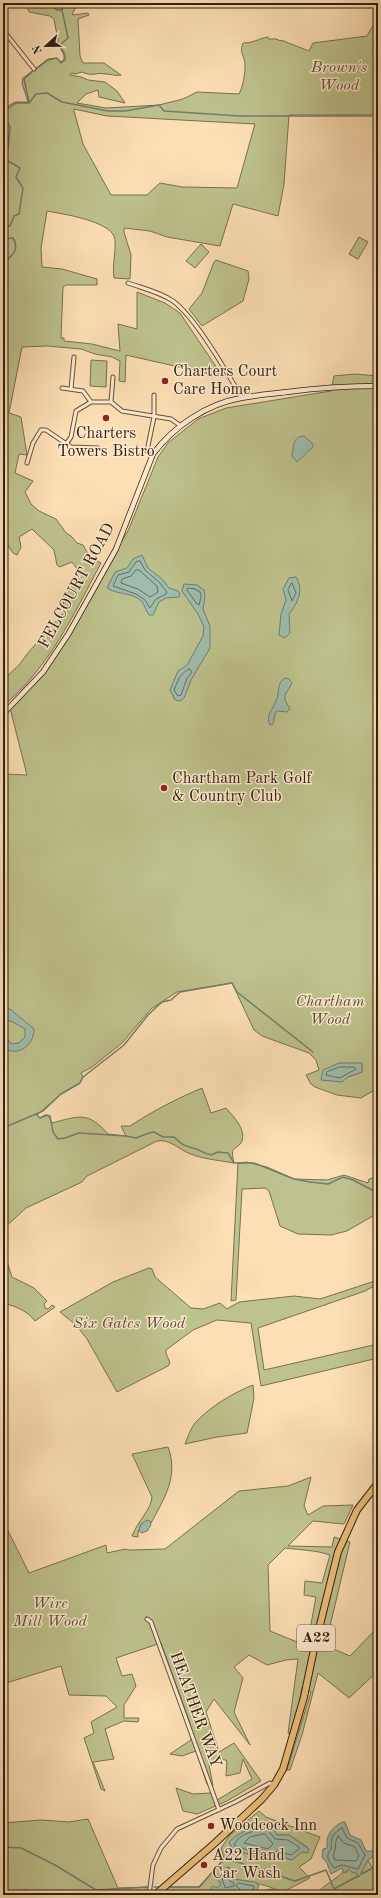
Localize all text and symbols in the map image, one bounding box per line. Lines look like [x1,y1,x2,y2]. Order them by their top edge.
north arrow [26,26,66,66]
text: N [31,43,45,55]
park label: Brown's Wood [310,60,368,94]
place label: Charters Court Care Home [173,364,278,398]
marker: Charters Court Care Home [160,376,170,386]
marker: Charters Towers Bistro [101,413,111,423]
place label: Charters Towers Bistro [57,426,155,460]
street label: FELCOURT ROAD [36,521,118,651]
place label: Chartham Park Golf & Country Club [172,771,312,805]
marker: Chartham Park Golf & Country Club [159,783,169,793]
park label: Chartham Wood [295,994,365,1028]
park label: Six Gates Wood [73,1316,186,1332]
park label: Wire Mill Wood [12,1596,87,1630]
road number: A22 [297,1625,335,1651]
street label: HEATHER WAY [167,1650,224,1770]
place label: Woodcock Inn [219,1818,317,1834]
marker: Woodcock Inn [206,1821,216,1831]
place label: A22 Hand Car Wash [212,1848,285,1882]
marker: A22 Hand Car Wash [199,1860,209,1870]

